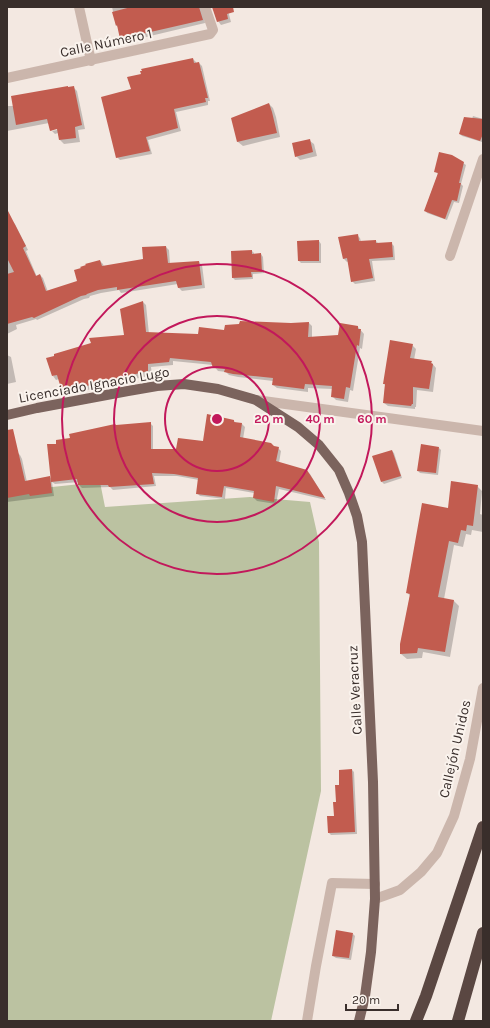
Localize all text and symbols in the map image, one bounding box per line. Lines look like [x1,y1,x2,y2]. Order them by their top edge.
street label: Calle Número 1 [58,25,154,61]
street label: Licenciado Ignacio Lugo [17,363,171,407]
centre of rings [210,412,224,426]
text: 20 m [254,412,284,426]
text: 40 m [305,412,335,426]
text: 60 m [357,412,387,426]
street label: Calle Veracruz [344,645,366,735]
street label: Callejón Unidos [435,698,475,800]
scale bar [346,986,398,1012]
text: 20 m [352,993,380,1007]

